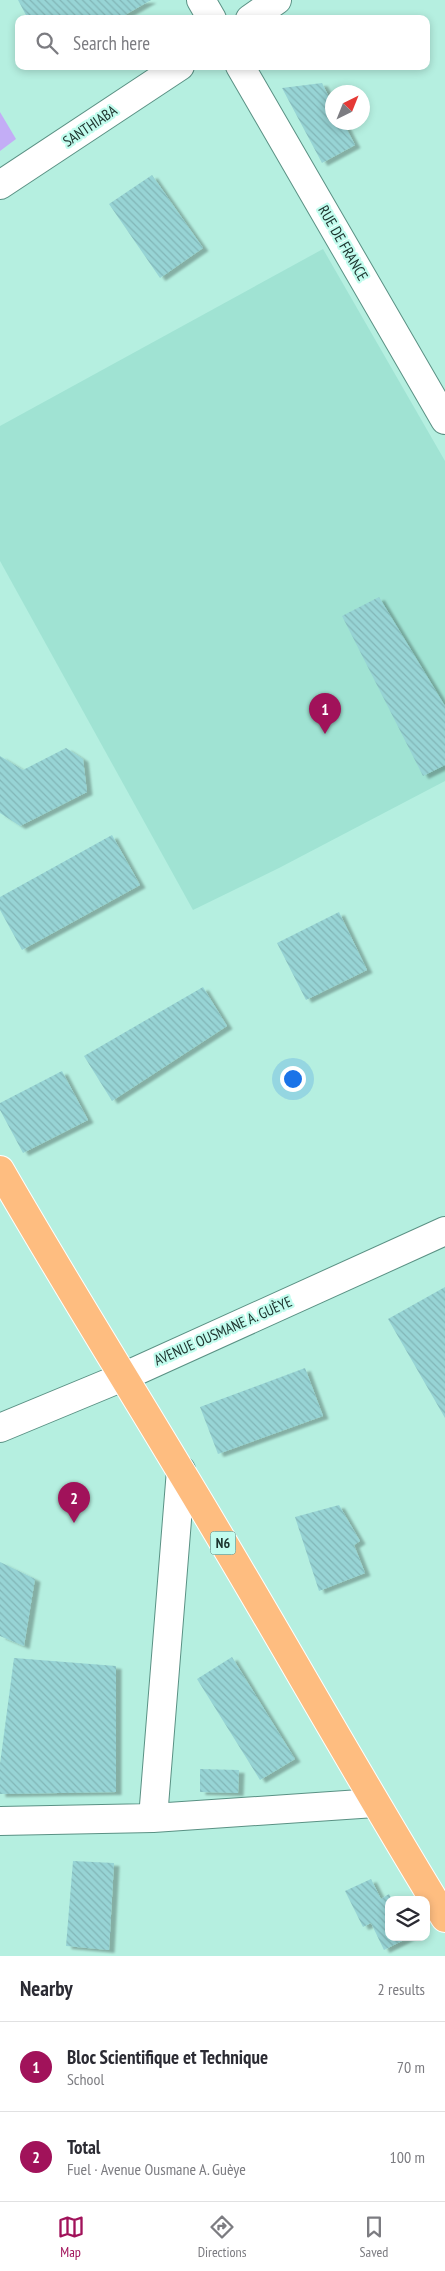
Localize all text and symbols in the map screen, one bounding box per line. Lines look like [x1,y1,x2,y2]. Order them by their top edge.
search box [15,15,430,70]
icon: search [33,29,61,57]
text: Search here [73,31,150,55]
north arrow [325,85,370,130]
street label: SANTHIABA [59,100,121,151]
street label: RUE DE FRANCE [314,202,373,284]
pin: 1 [309,693,341,734]
your location [280,1066,306,1092]
street label: AVENUE OUSMANE A. GUÈYE [151,1292,295,1370]
pin: 2 [58,1482,90,1523]
road number: N6 [210,1532,236,1555]
map controls [385,1896,430,1941]
button: layers [385,1896,430,1941]
text: Nearby [20,1975,73,2002]
text: 2 results [378,1979,425,1999]
text: Bloc Scientifique et Technique [67,2045,268,2069]
text: 1 [32,2057,40,2077]
text: 70 m [397,2057,425,2077]
text: School [67,2069,104,2089]
text: Total [67,2135,100,2159]
text: 2 [32,2147,40,2167]
text: 100 m [390,2147,425,2167]
text: Fuel · Avenue Ousmane A. Guèye [67,2159,246,2179]
tab: Map [57,2213,85,2261]
tab: Directions [198,2213,246,2261]
tab: Saved [360,2213,388,2261]

